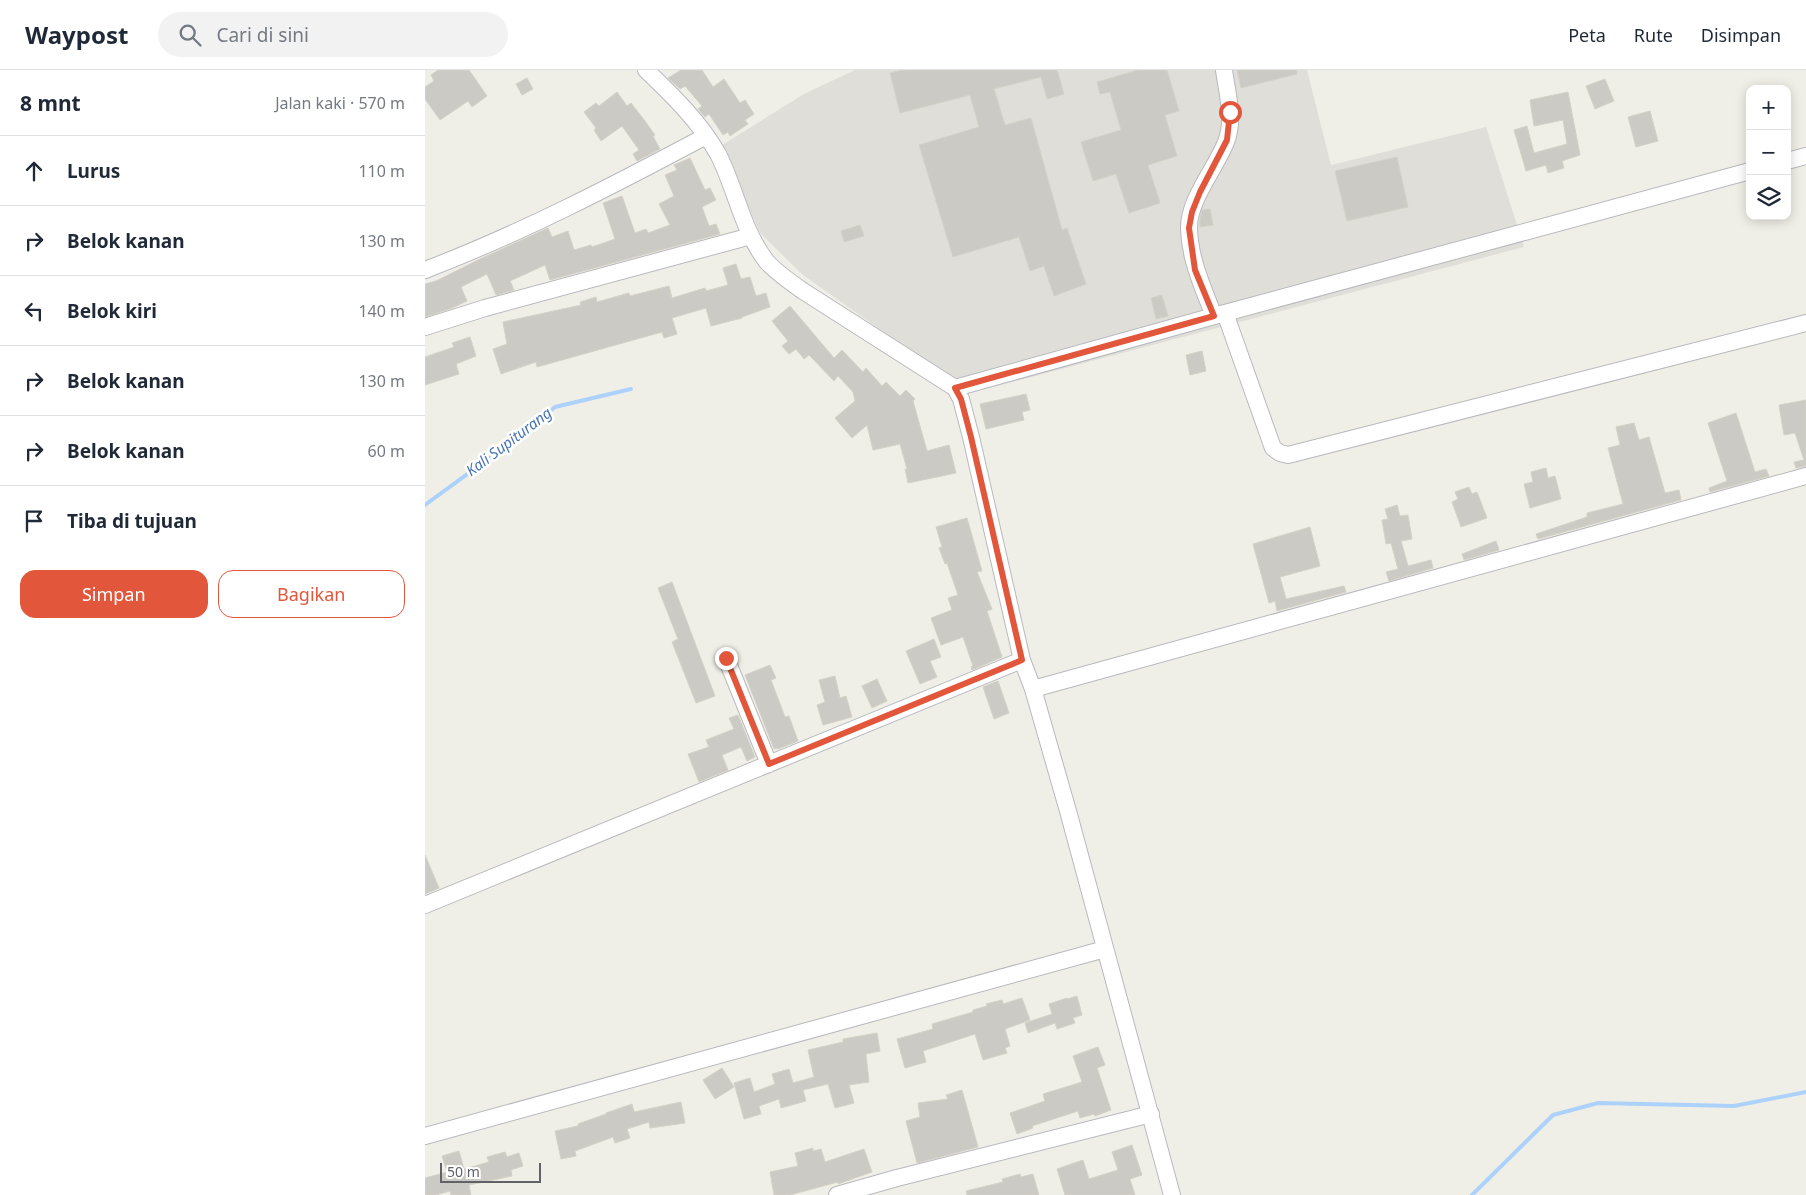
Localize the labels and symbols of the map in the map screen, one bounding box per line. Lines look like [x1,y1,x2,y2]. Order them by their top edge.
route start [1219,101,1242,124]
water label: Kali Supiturang [461,402,556,480]
route end [715,647,738,670]
scale bar [440,1160,541,1183]

